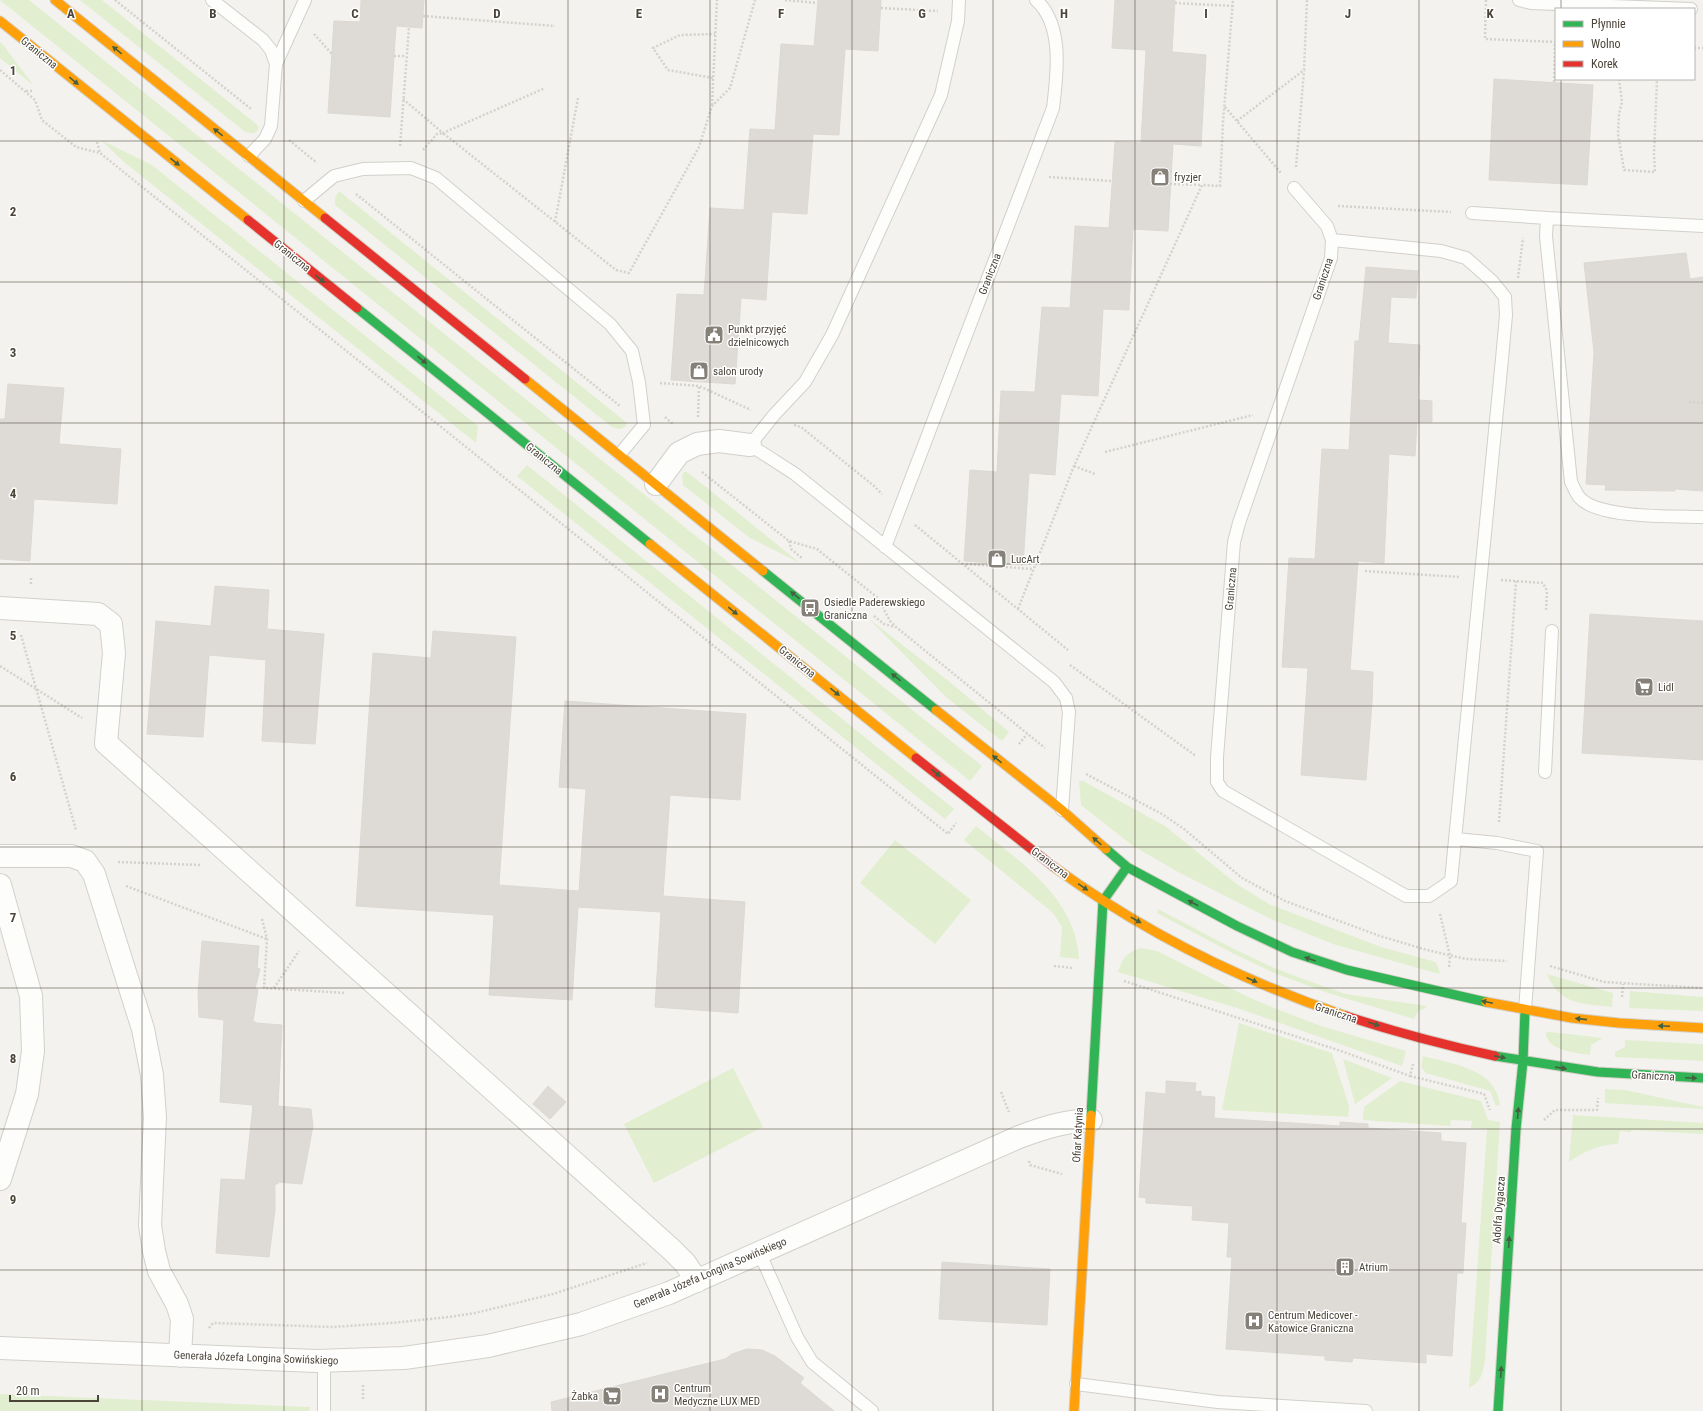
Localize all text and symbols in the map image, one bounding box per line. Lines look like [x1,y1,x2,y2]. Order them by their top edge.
text: A [67,6,75,21]
text: B [209,6,217,21]
text: C [351,6,359,21]
text: D [493,6,501,21]
text: E [636,6,643,21]
text: F [778,6,784,21]
text: G [918,6,926,21]
text: H [1060,6,1068,21]
text: I [1204,6,1208,21]
text: J [1345,6,1351,21]
text: K [1486,6,1494,21]
legend [1555,8,1695,80]
text: Płynnie [1591,17,1626,31]
street label: Graniczna [18,34,60,72]
text: Wolno [1591,37,1621,51]
one-way arrow [112,46,123,54]
text: Korek [1591,57,1619,71]
text: 1 [10,63,16,78]
one-way arrow [69,76,80,85]
one-way arrow [213,127,224,136]
one-way arrow [170,158,181,167]
shop icon: fryzjer [1149,166,1171,188]
place label: fryzjer [1174,171,1202,184]
text: 2 [10,204,17,219]
street label: Graniczna [271,237,313,275]
street label: Graniczna [976,251,1004,297]
street label: Graniczna [1310,256,1336,302]
one-way arrow [315,274,326,283]
place label: Punkt przyjęć dzielnicowych [728,323,789,349]
public building icon: Punkt przyjęć dzielnicowych [703,324,725,346]
text: 3 [10,345,16,360]
one-way arrow [416,356,427,365]
shop icon: salon urody [688,360,710,382]
place label: salon urody [713,365,764,378]
street label: Graniczna [523,440,565,478]
text: 4 [10,486,17,501]
shop icon: LucArt [986,548,1008,570]
place label: LucArt [1011,553,1040,566]
street label: Graniczna [1223,567,1239,611]
one-way arrow [789,591,800,600]
place label: Osiedle Paderewskiego Graniczna [824,596,926,622]
bus stop icon: Osiedle Paderewskiego Graniczna [799,597,821,619]
one-way arrow [728,606,739,615]
text: 5 [10,628,17,643]
street label: Graniczna [776,643,818,681]
one-way arrow [890,673,901,682]
supermarket icon: Lidl [1633,676,1655,698]
place label: Lidl [1658,681,1674,694]
one-way arrow [829,688,840,696]
one-way arrow [991,755,1002,764]
text: 6 [10,769,17,784]
one-way arrow [931,769,942,778]
one-way arrow [1092,837,1103,846]
street label: Graniczna [1029,845,1071,881]
one-way arrow [1078,883,1088,891]
one-way arrow [1187,899,1199,906]
text: 7 [10,910,17,925]
one-way arrow [1130,917,1142,924]
one-way arrow [1304,955,1316,961]
one-way arrow [1246,977,1257,983]
one-way arrow [1481,999,1493,1005]
street label: Graniczna [1313,1000,1359,1026]
one-way arrow [1575,1016,1587,1022]
one-way arrow [1368,1021,1380,1027]
one-way arrow [1658,1022,1670,1029]
text: 8 [10,1051,16,1066]
one-way arrow [1493,1054,1506,1060]
one-way arrow [1555,1065,1567,1071]
street label: Graniczna [1631,1068,1675,1084]
one-way arrow [1685,1074,1697,1081]
street label: Ofiar Katynia [1070,1107,1086,1163]
one-way arrow [1514,1107,1521,1119]
street label: Adolfa Dygacza [1490,1176,1508,1244]
text: 9 [10,1192,16,1207]
street label: Generała Józefa Longina Sowińskiego [632,1235,789,1311]
one-way arrow [1506,1235,1512,1248]
building icon: Atrium [1334,1256,1356,1278]
place label: Atrium [1359,1261,1388,1274]
place label: Centrum Medicover - Katowice Graniczna [1268,1309,1358,1335]
hospital icon: Centrum Medicover - Katowice Graniczna [1243,1310,1265,1332]
street label: Generała Józefa Longina Sowińskiego [173,1349,339,1367]
one-way arrow [1497,1366,1504,1378]
scale bar [10,1377,98,1403]
place label: Centrum Medyczne LUX MED [674,1382,760,1408]
hospital icon: Centrum Medyczne LUX MED [649,1383,671,1405]
text: 20 m [16,1384,40,1398]
supermarket icon: Żabka [601,1385,623,1407]
place label: Żabka [571,1390,598,1403]

